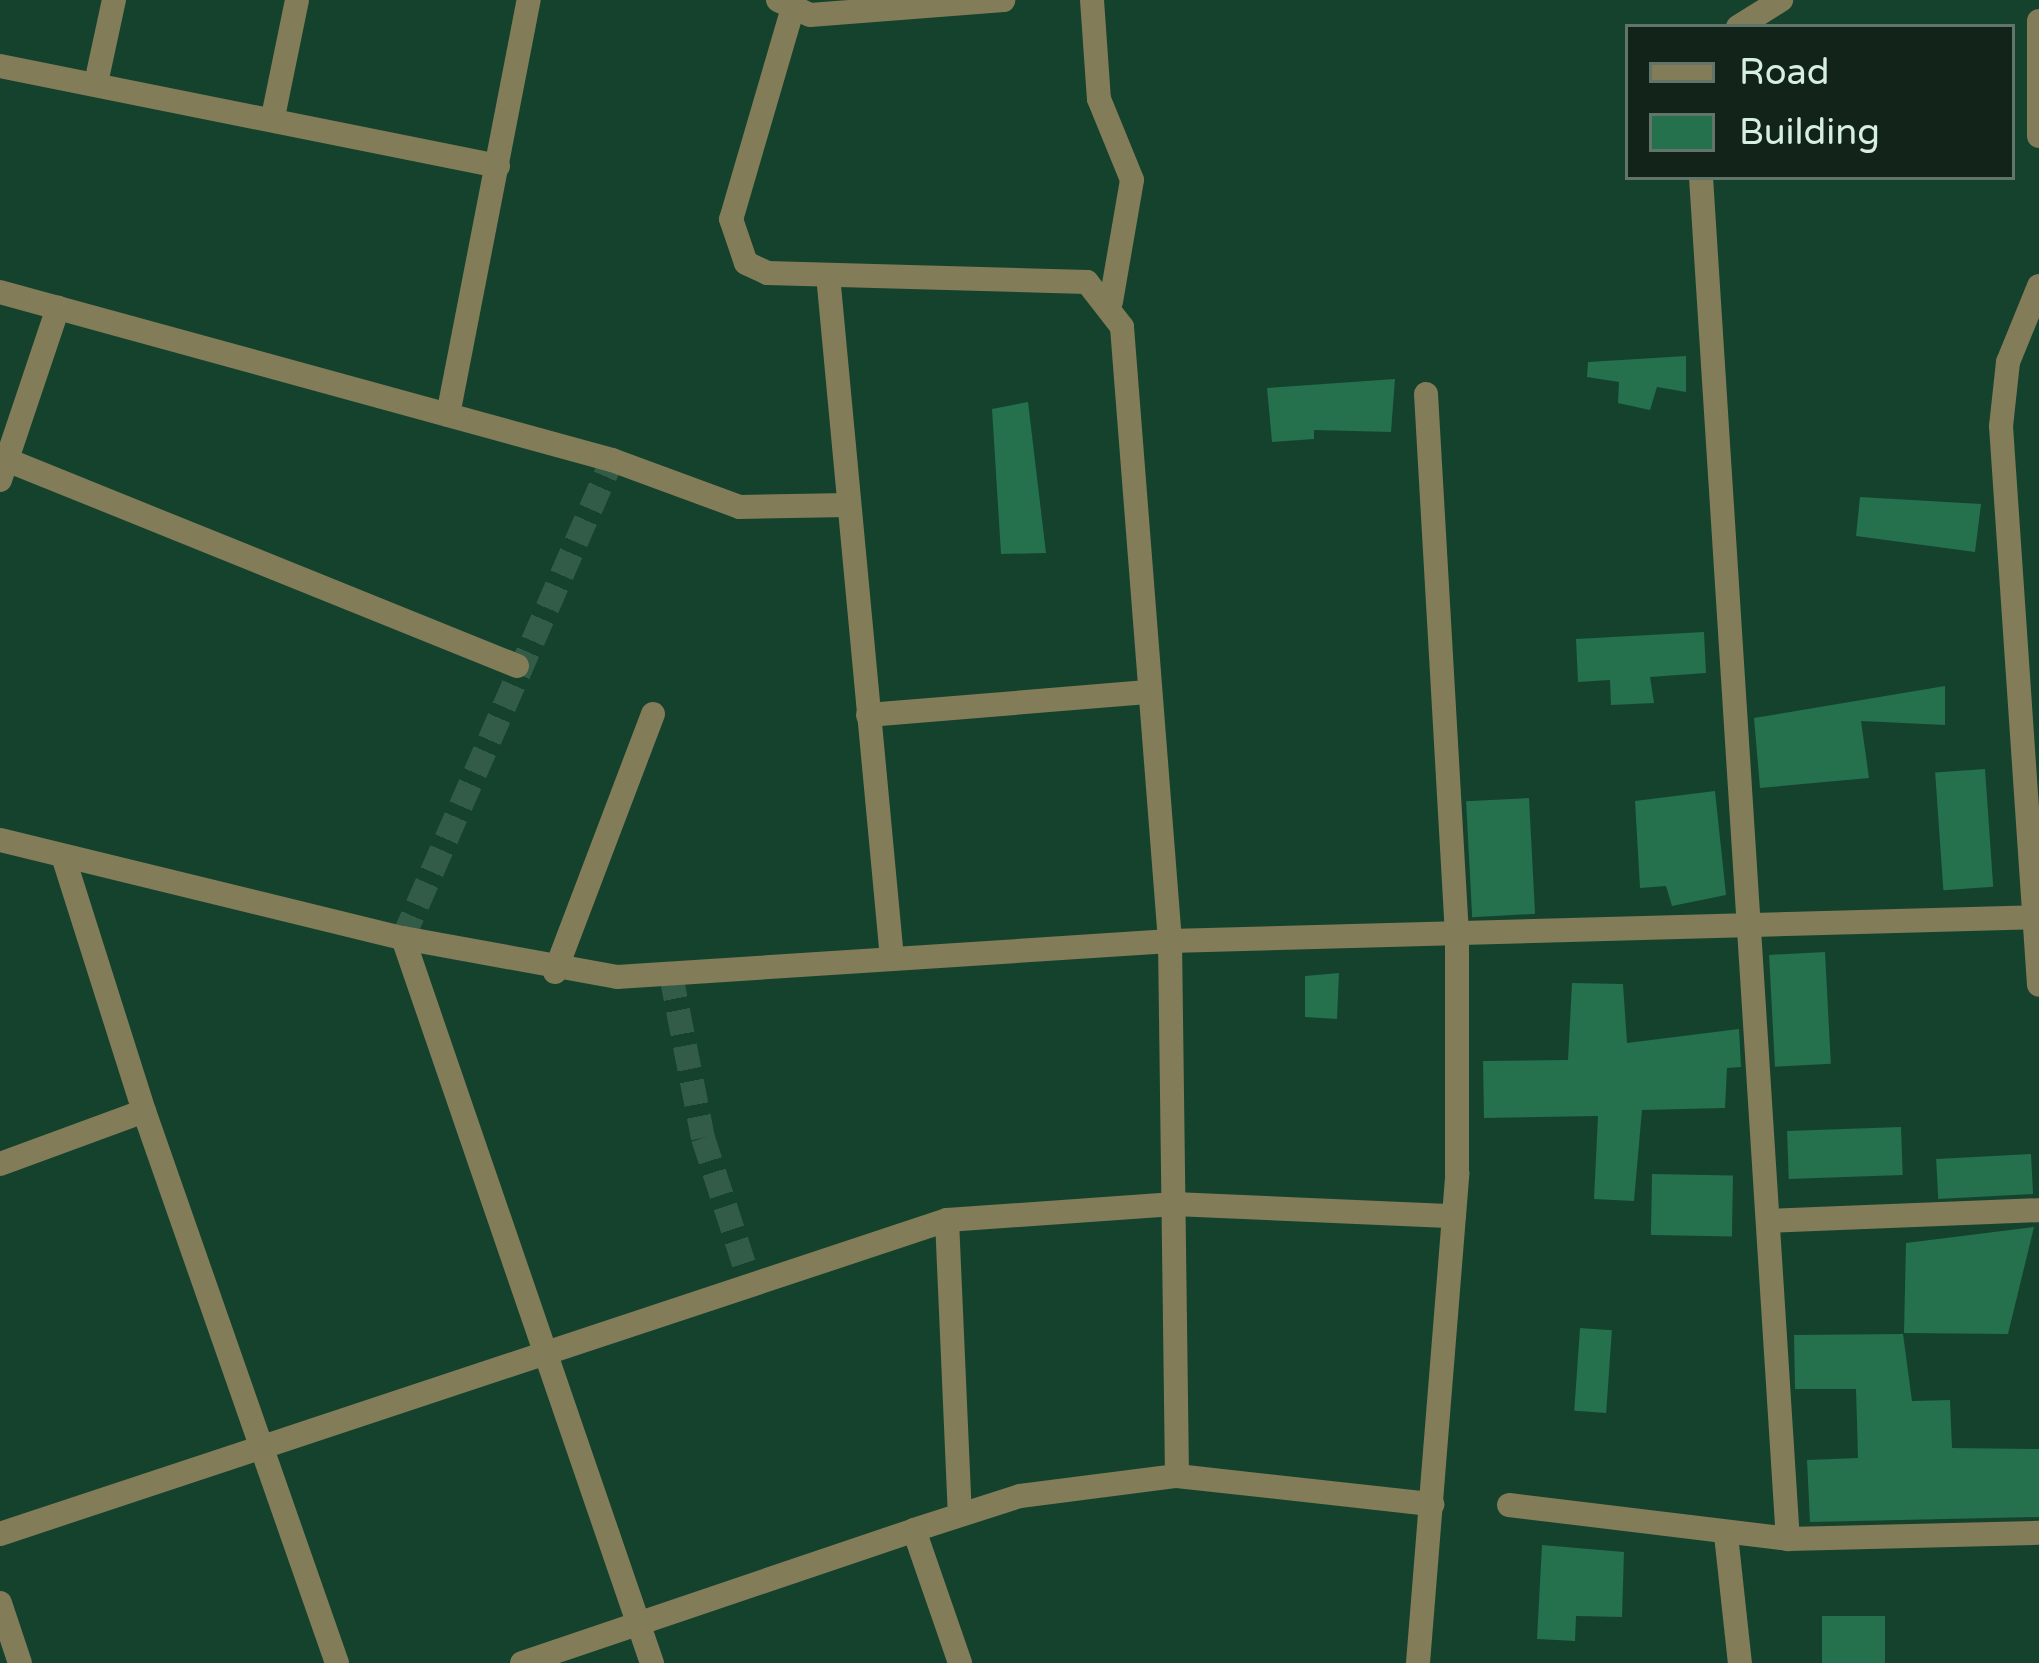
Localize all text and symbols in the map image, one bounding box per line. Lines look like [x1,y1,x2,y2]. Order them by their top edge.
legend [1625,24,2015,180]
text: Road [1739,51,1829,94]
text: Building [1739,111,1880,154]

